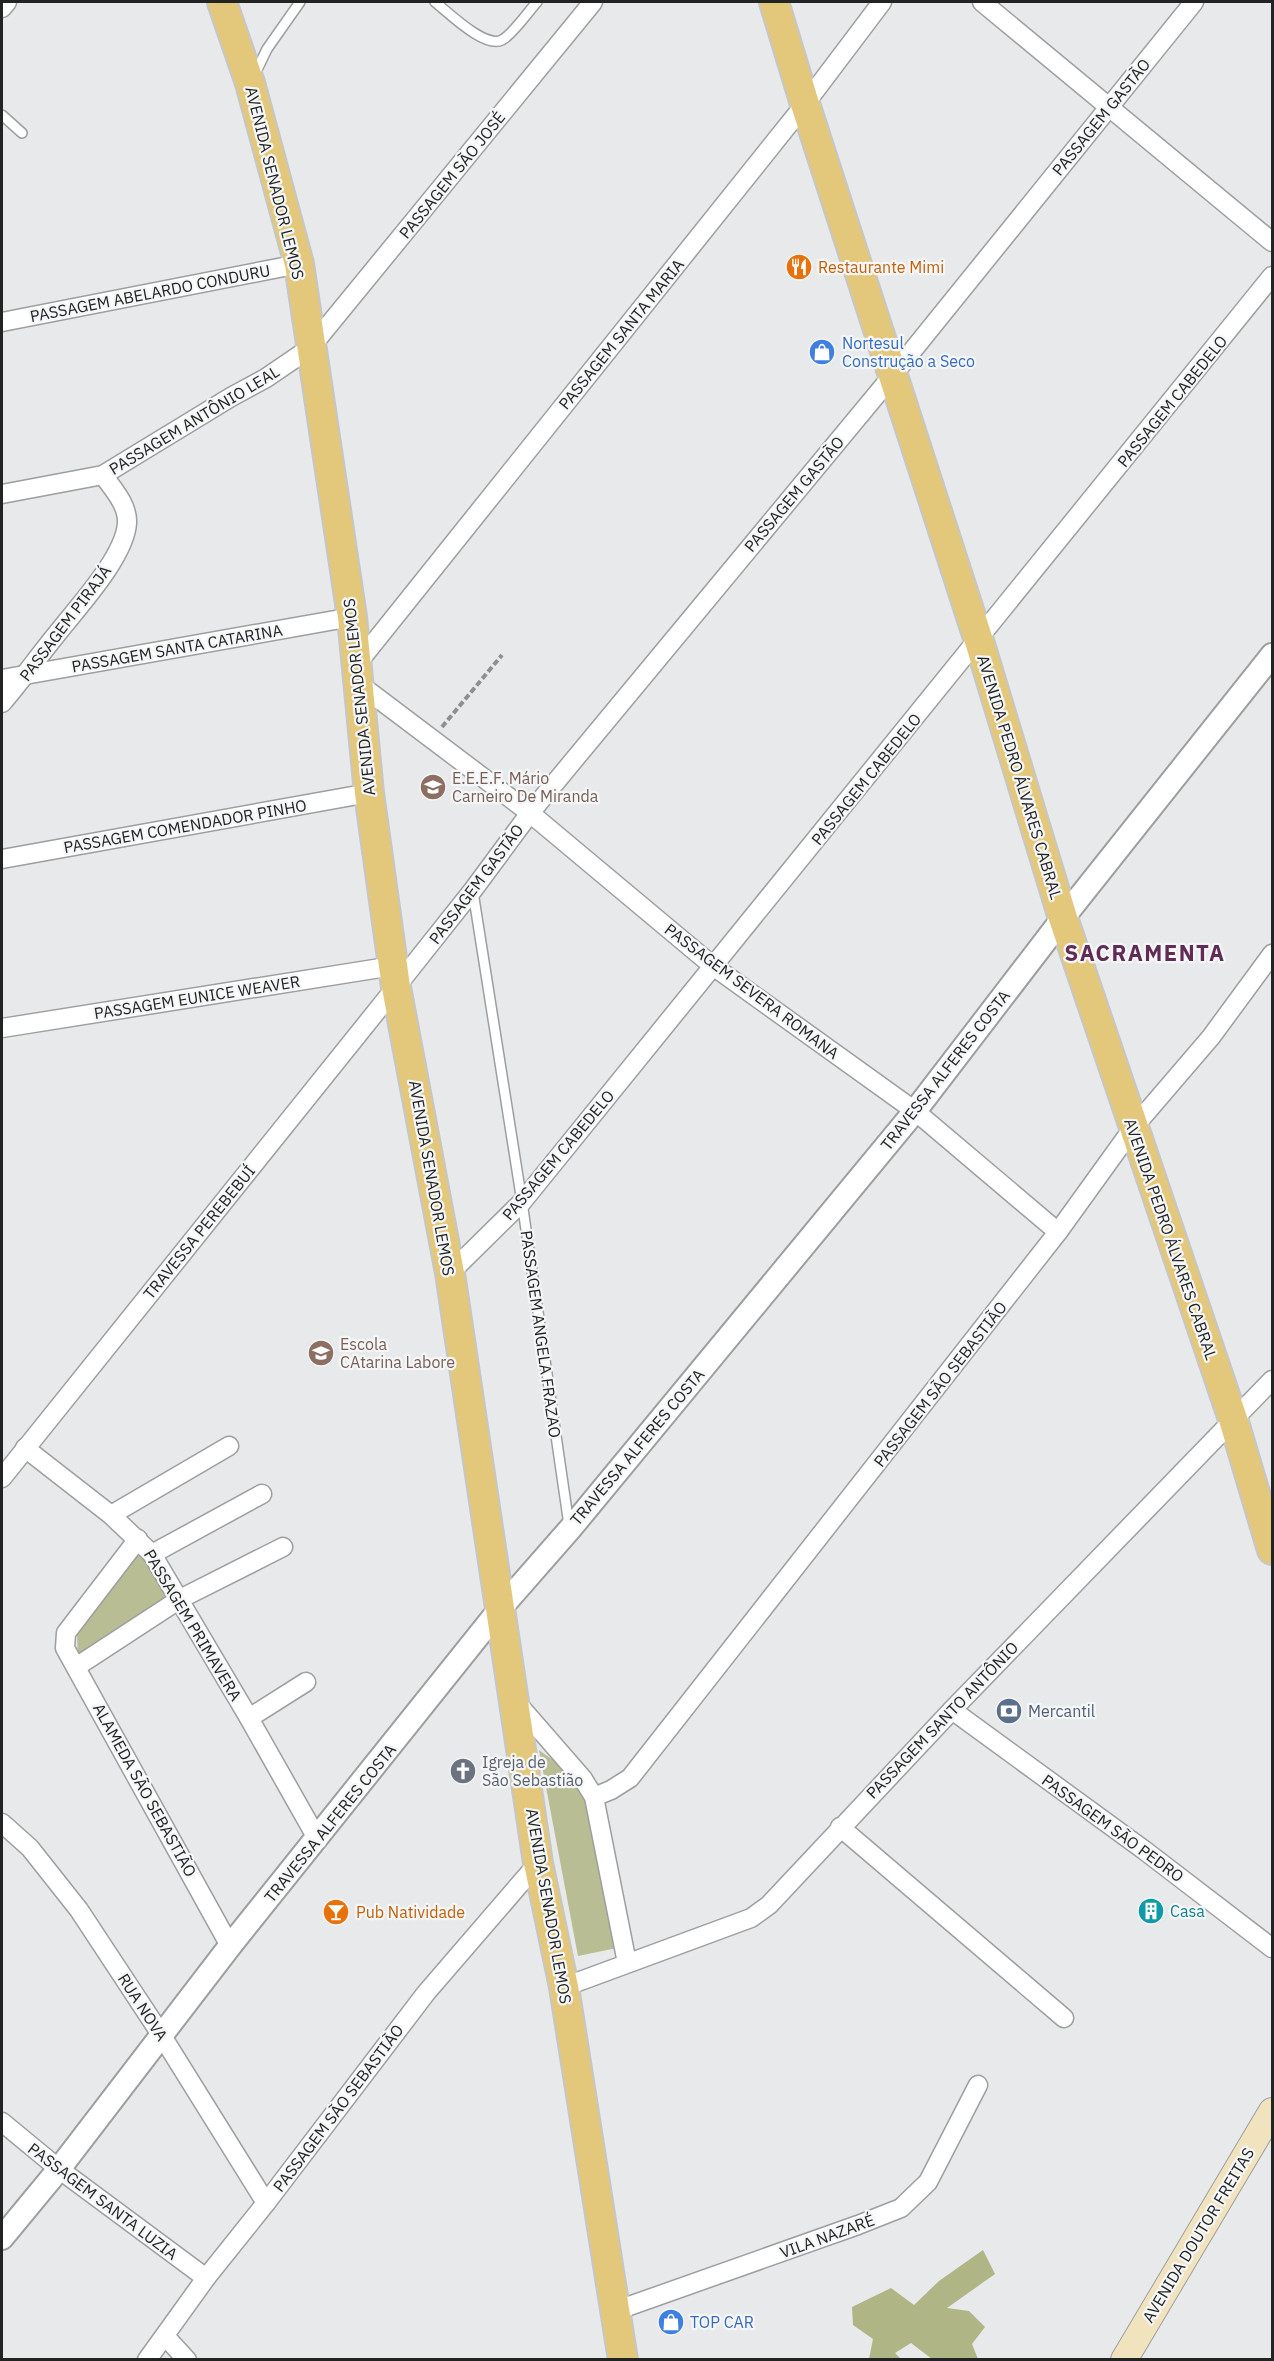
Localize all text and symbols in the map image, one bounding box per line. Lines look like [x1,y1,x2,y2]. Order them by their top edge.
street label: PASSAGEM GASTÃO [1048,54,1154,180]
street label: AVENIDA SENADOR LEMOS [241,84,309,282]
street label: PASSAGEM SÃO JOSÉ [394,107,509,242]
restaurant icon: Restaurante Mimi [784,252,814,282]
street label: PASSAGEM SANTA MARIA [554,255,688,413]
place label: Restaurante Mimi [818,257,944,277]
street label: PASSAGEM ABELARDO CONDURU [28,260,272,326]
street label: PASSAGEM CABEDELO [1113,331,1231,471]
place label: Nortesul Construção a Seco [842,333,975,371]
shop icon: Nortesul Construção a Seco [807,337,837,367]
street label: PASSAGEM ANTÔNIO LEAL [105,361,283,479]
street label: PASSAGEM GASTÃO [740,432,848,556]
street label: PASSAGEM PIRAJÁ [14,561,115,685]
street label: AVENIDA SENADOR LEMOS [339,597,379,797]
street label: PASSAGEM SANTA CATARINA [70,620,284,676]
street label: AVENIDA PEDRO ÁLVARES CABRAL [973,652,1068,902]
street label: PASSAGEM CABEDELO [807,709,925,849]
place label: E.E.E.F. Mário Carneiro De Miranda [452,768,599,806]
school or university icon: E.E.E.F. Mário Carneiro De Miranda [418,772,448,802]
street label: PASSAGEM COMENDADOR PINHO [62,795,308,857]
street label: PASSAGEM GASTÃO [424,820,528,948]
street label: PASSAGEM SEVERA ROMANA [661,919,843,1063]
district label: SACRAMENTA [1064,938,1226,967]
street label: PASSAGEM EUNICE WEAVER [93,971,301,1023]
street label: TRAVESSA ALFERES COSTA [876,986,1014,1154]
street label: AVENIDA SENADOR LEMOS [405,1079,459,1277]
street label: PASSAGEM CABEDELO [498,1086,618,1224]
street label: AVENIDA PEDRO ÁLVARES CABRAL [1120,1115,1223,1362]
street label: TRAVESSA PEREBEBUÍ [138,1160,259,1303]
street label: PASSAGEM ANGELA FRAZAO [517,1229,565,1439]
street label: PASSAGEM SÃO SEBASTIÃO [869,1297,1011,1471]
place label: Escola CAtarina Labore [340,1334,455,1372]
school or university icon: Escola CAtarina Labore [306,1338,336,1368]
street label: TRAVESSA ALFERES COSTA [566,1365,708,1529]
street label: PASSAGEM PRIMAVERA [140,1546,246,1704]
street label: PASSAGEM SANTO ANTÔNIO [862,1637,1022,1803]
bank icon: Mercantil [994,1696,1024,1726]
street label: ALAMEDA SÃO SEBASTIÃO [89,1700,201,1880]
place label: Mercantil [1028,1701,1095,1721]
street label: TRAVESSA ALFERES COSTA [260,1740,400,1906]
place label: Igreja de São Sebastião [482,1752,583,1790]
church icon: Igreja de São Sebastião [448,1756,478,1786]
street label: PASSAGEM SÃO PEDRO [1038,1770,1188,1886]
street label: AVENIDA SENADOR LEMOS [522,1807,576,2005]
building icon: Casa [1136,1896,1166,1926]
bar icon: Pub Natividade [321,1897,351,1927]
place label: Casa [1170,1901,1205,1921]
place label: Pub Natividade [356,1902,465,1922]
street label: RUA NOVA [114,1969,172,2045]
street label: PASSAGEM SÃO SEBASTIÃO [269,2020,407,2196]
street label: PASSAGEM SANTA LUZIA [24,2138,182,2264]
street label: AVENIDA DOUTOR FREITAS [1138,2144,1258,2326]
street label: VILA NAZARÉ [777,2209,877,2262]
shop icon: TOP CAR [656,2307,686,2337]
place label: TOP CAR [690,2312,754,2332]

